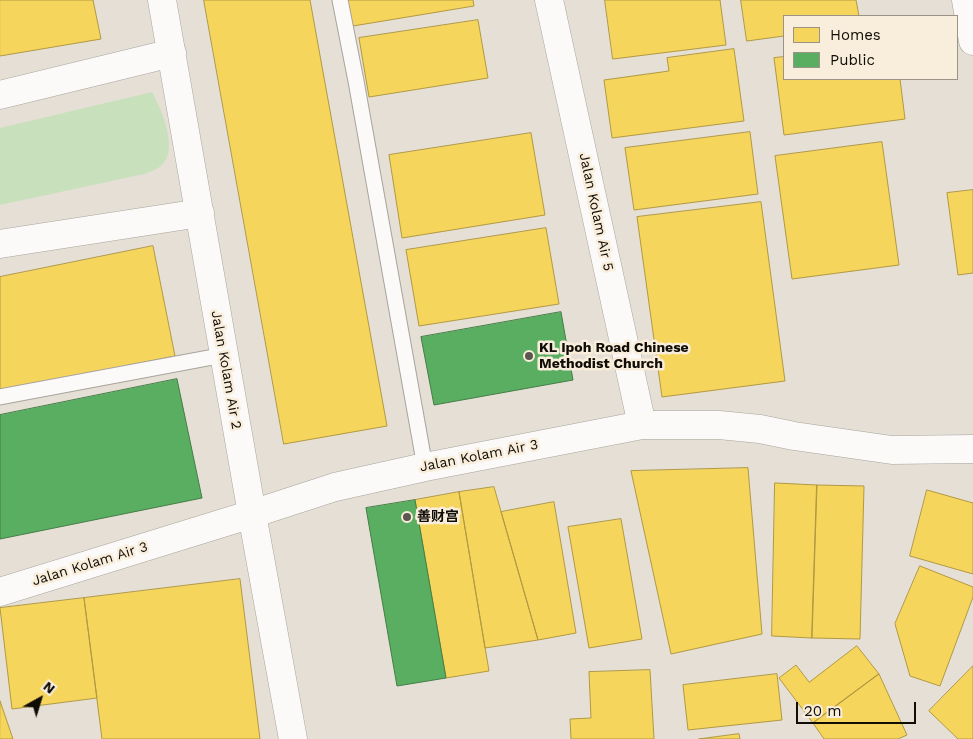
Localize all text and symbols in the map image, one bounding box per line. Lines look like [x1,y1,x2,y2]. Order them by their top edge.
legend [783,15,958,80]
text: Homes [830,26,881,44]
text: Public [830,51,875,69]
street label: Jalan Kolam Air 5 [575,151,617,273]
street label: Jalan Kolam Air 2 [207,309,245,431]
place label: KL Ipoh Road Chinese Methodist Church [539,340,689,372]
marker: KL Ipoh Road Chinese Methodist Church [523,350,535,362]
street label: Jalan Kolam Air 3 [418,436,540,476]
place label: 善财宫 [417,509,459,525]
marker: 善财宫 [401,511,413,523]
street label: Jalan Kolam Air 3 [30,538,150,590]
north arrow [15,674,65,724]
text: N [40,678,59,697]
scale bar [798,692,918,724]
text: 20 m [804,702,842,720]

